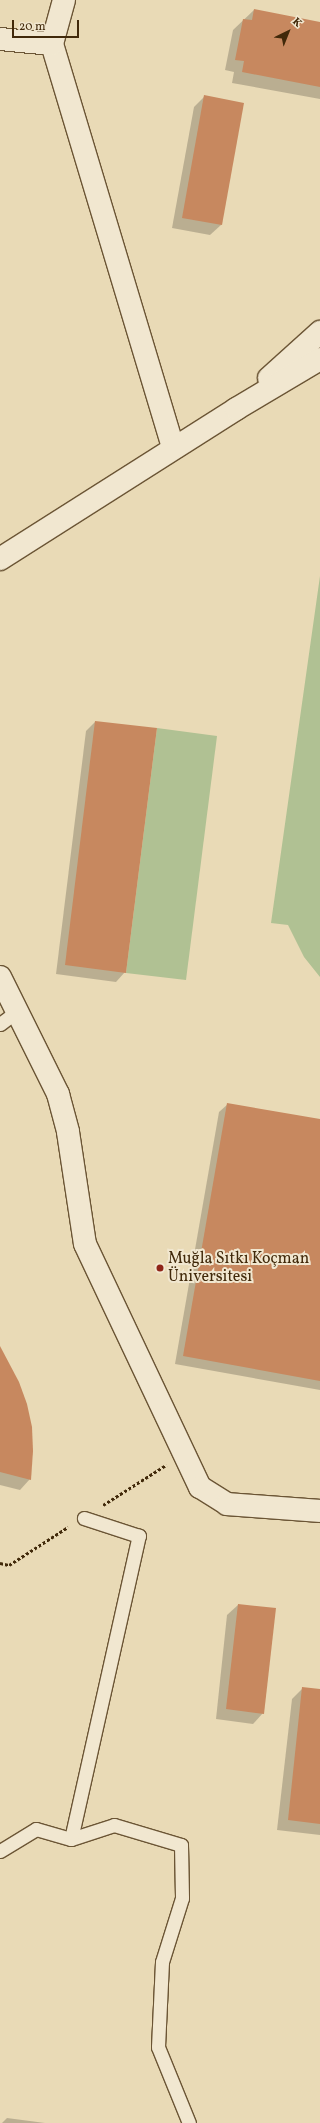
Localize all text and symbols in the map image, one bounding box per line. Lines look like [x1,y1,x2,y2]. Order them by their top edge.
scale bar [14,12,81,38]
north arrow [268,12,308,52]
text: K [288,15,305,31]
text: 20 m [19,19,46,35]
place label: Muğla Sıtkı Koçman Üniversitesi [168,1249,309,1287]
marker: Muğla Sıtkı Koçman Üniversitesi [155,1263,165,1273]

